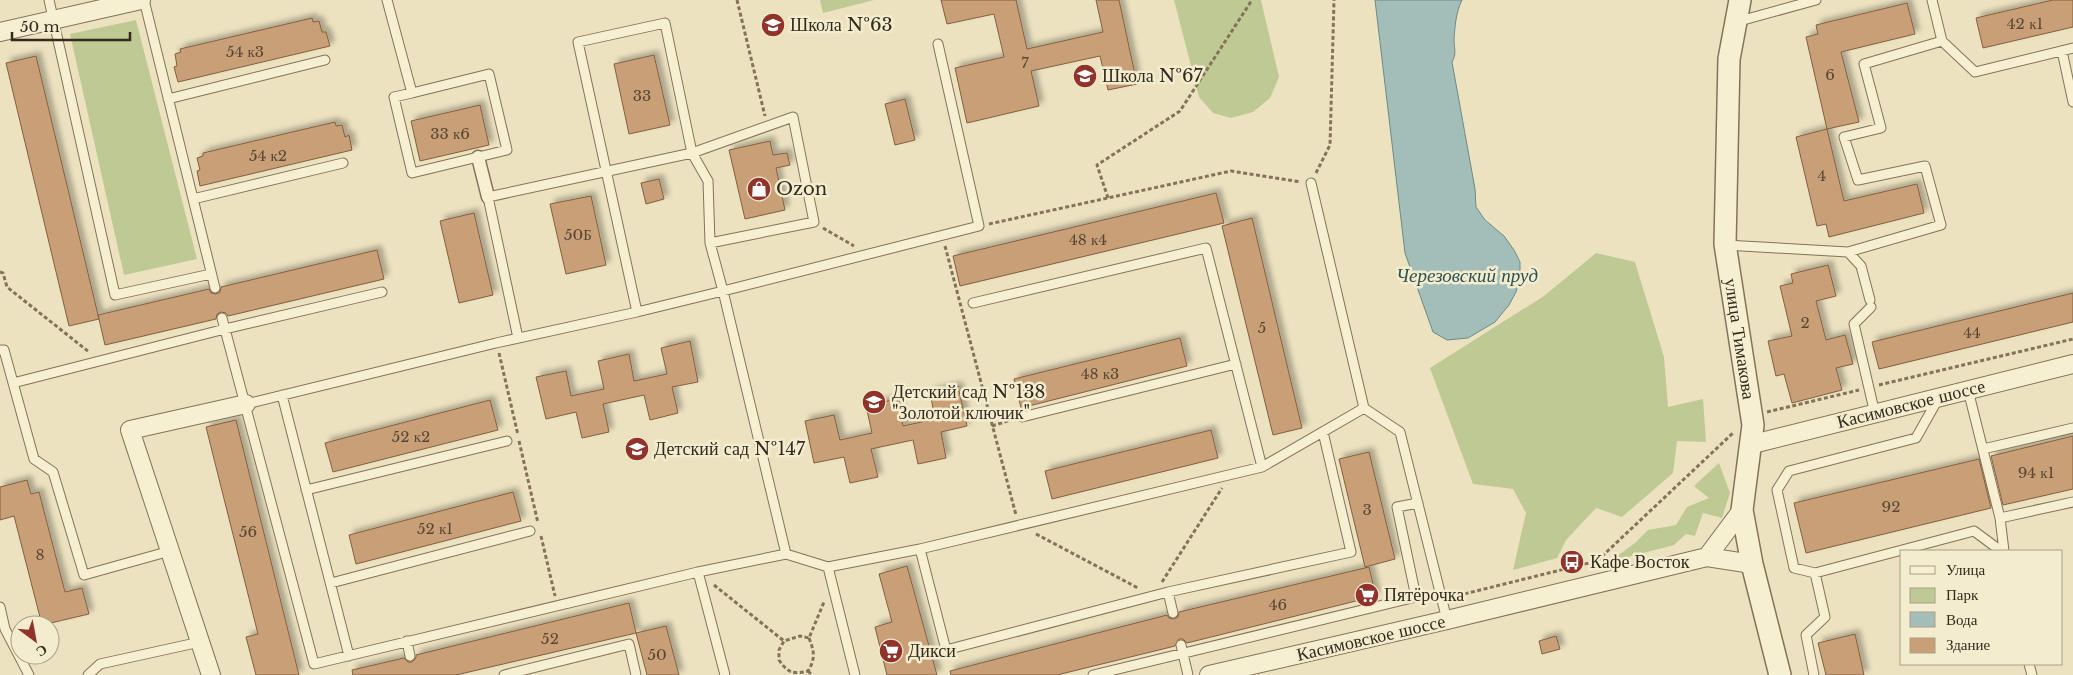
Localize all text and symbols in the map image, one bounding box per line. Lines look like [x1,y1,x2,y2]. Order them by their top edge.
scale bar [12,10,130,42]
school or university icon: Школа №63 [760,12,786,38]
place label: Школа №63 [790,14,893,36]
house number: 42 к1 [2007,14,2043,33]
text: 50 m [20,17,60,36]
house number: 54 к3 [226,42,264,61]
house number: 7 [1021,53,1029,72]
school or university icon: Школа №67 [1072,63,1098,89]
place label: Школа №67 [1102,65,1204,87]
house number: 6 [1825,65,1835,84]
house number: 33 [633,86,651,105]
house number: 33 к6 [430,124,470,143]
house number: 54 к2 [249,146,287,165]
house number: 4 [1818,166,1826,185]
shop icon: Ozon [746,176,772,202]
place label: Ozon [776,178,827,200]
house number: 50Б [564,225,592,244]
house number: 48 к4 [1069,230,1107,249]
water label: Черезовский пруд [1396,264,1538,287]
street label: улица Тимакова [1719,277,1760,401]
house number: 2 [1800,313,1810,332]
house number: 5 [1258,318,1266,337]
house number: 44 [1963,323,1981,342]
house number: 48 к3 [1081,364,1119,383]
street label: Касимовское шоссе [1835,375,1987,433]
place label: Детский сад №138 "Золотой ключик" [892,381,1045,424]
school or university icon: Детский сад №138 "Золотой ключик" [861,389,887,415]
house number: 52 к2 [392,427,430,446]
school or university icon: Детский сад №147 [624,436,650,462]
place label: Детский сад №147 [654,438,806,460]
house number: 94 к1 [2018,463,2054,482]
house number: 92 [1882,497,1900,516]
house number: 3 [1362,500,1372,519]
house number: 52 к1 [417,519,453,538]
house number: 56 [239,522,257,541]
house number: 8 [35,545,45,564]
bus stop icon: Кафе Восток [1559,549,1585,575]
legend [1900,550,2063,665]
place label: Кафе Восток [1590,551,1690,573]
text: Улица [1946,560,1985,579]
supermarket icon: Пятёрочка [1354,582,1380,608]
place label: Пятёрочка [1384,584,1464,606]
text: Парк [1946,585,1979,604]
house number: 46 [1269,595,1287,614]
street label: Касимовское шоссе [1295,610,1447,666]
text: Вода [1946,610,1978,629]
north arrow [10,615,60,665]
house number: 52 [541,629,559,648]
text: Здание [1946,635,1990,654]
supermarket icon: Дикси [878,638,904,664]
place label: Дикси [908,640,956,662]
text: С [33,641,51,661]
house number: 50 [647,645,667,664]

